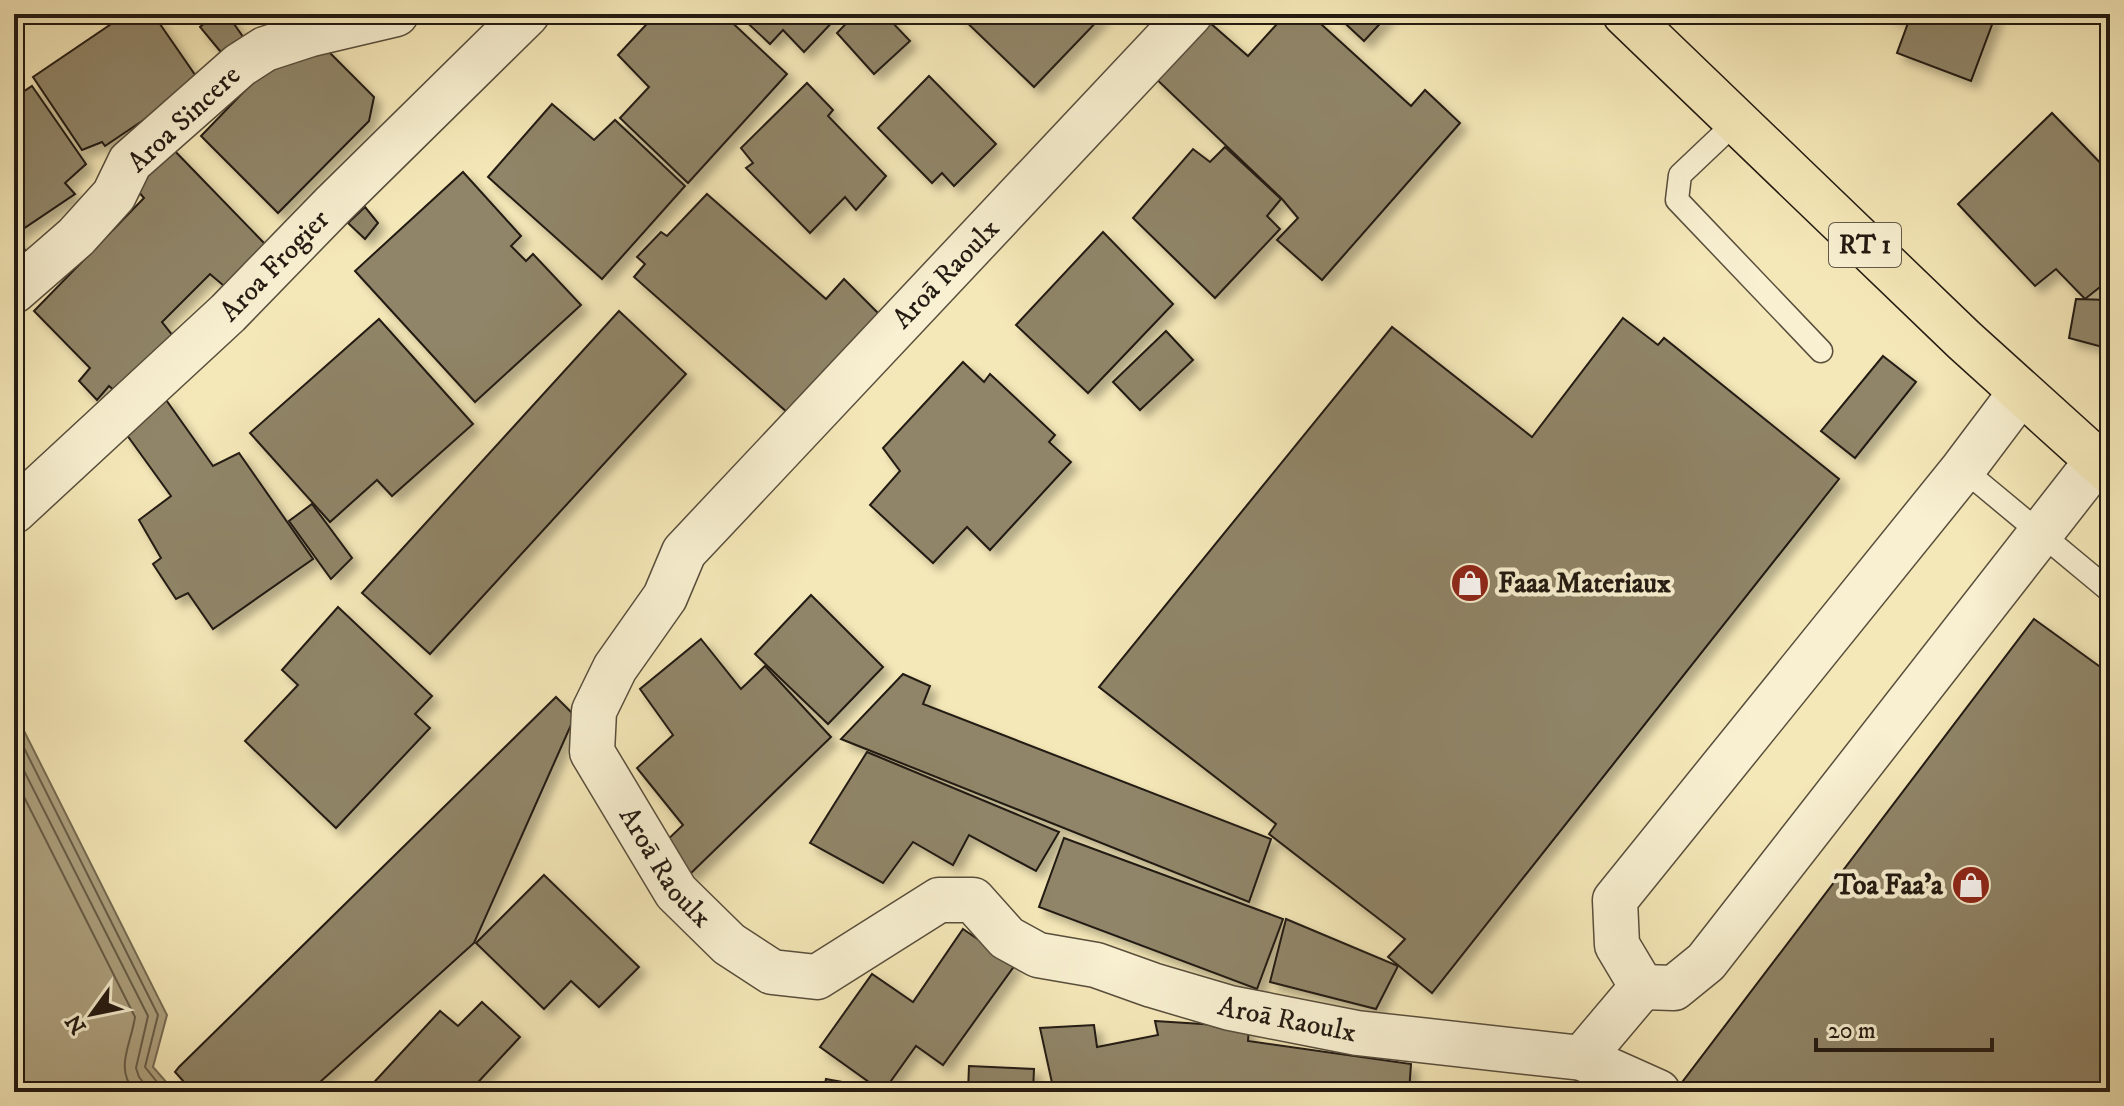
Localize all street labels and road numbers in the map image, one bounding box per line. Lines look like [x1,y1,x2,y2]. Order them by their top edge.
street label: Aroa Sincere [120,58,248,180]
street label: Aroa Frogier [212,202,337,329]
street label: Aroā Raoulx [885,211,1007,336]
road number: RT 1 [1829,223,1901,267]
street label: Aroā Raoulx [611,800,719,935]
street label: Aroā Raoulx [1214,988,1360,1050]

